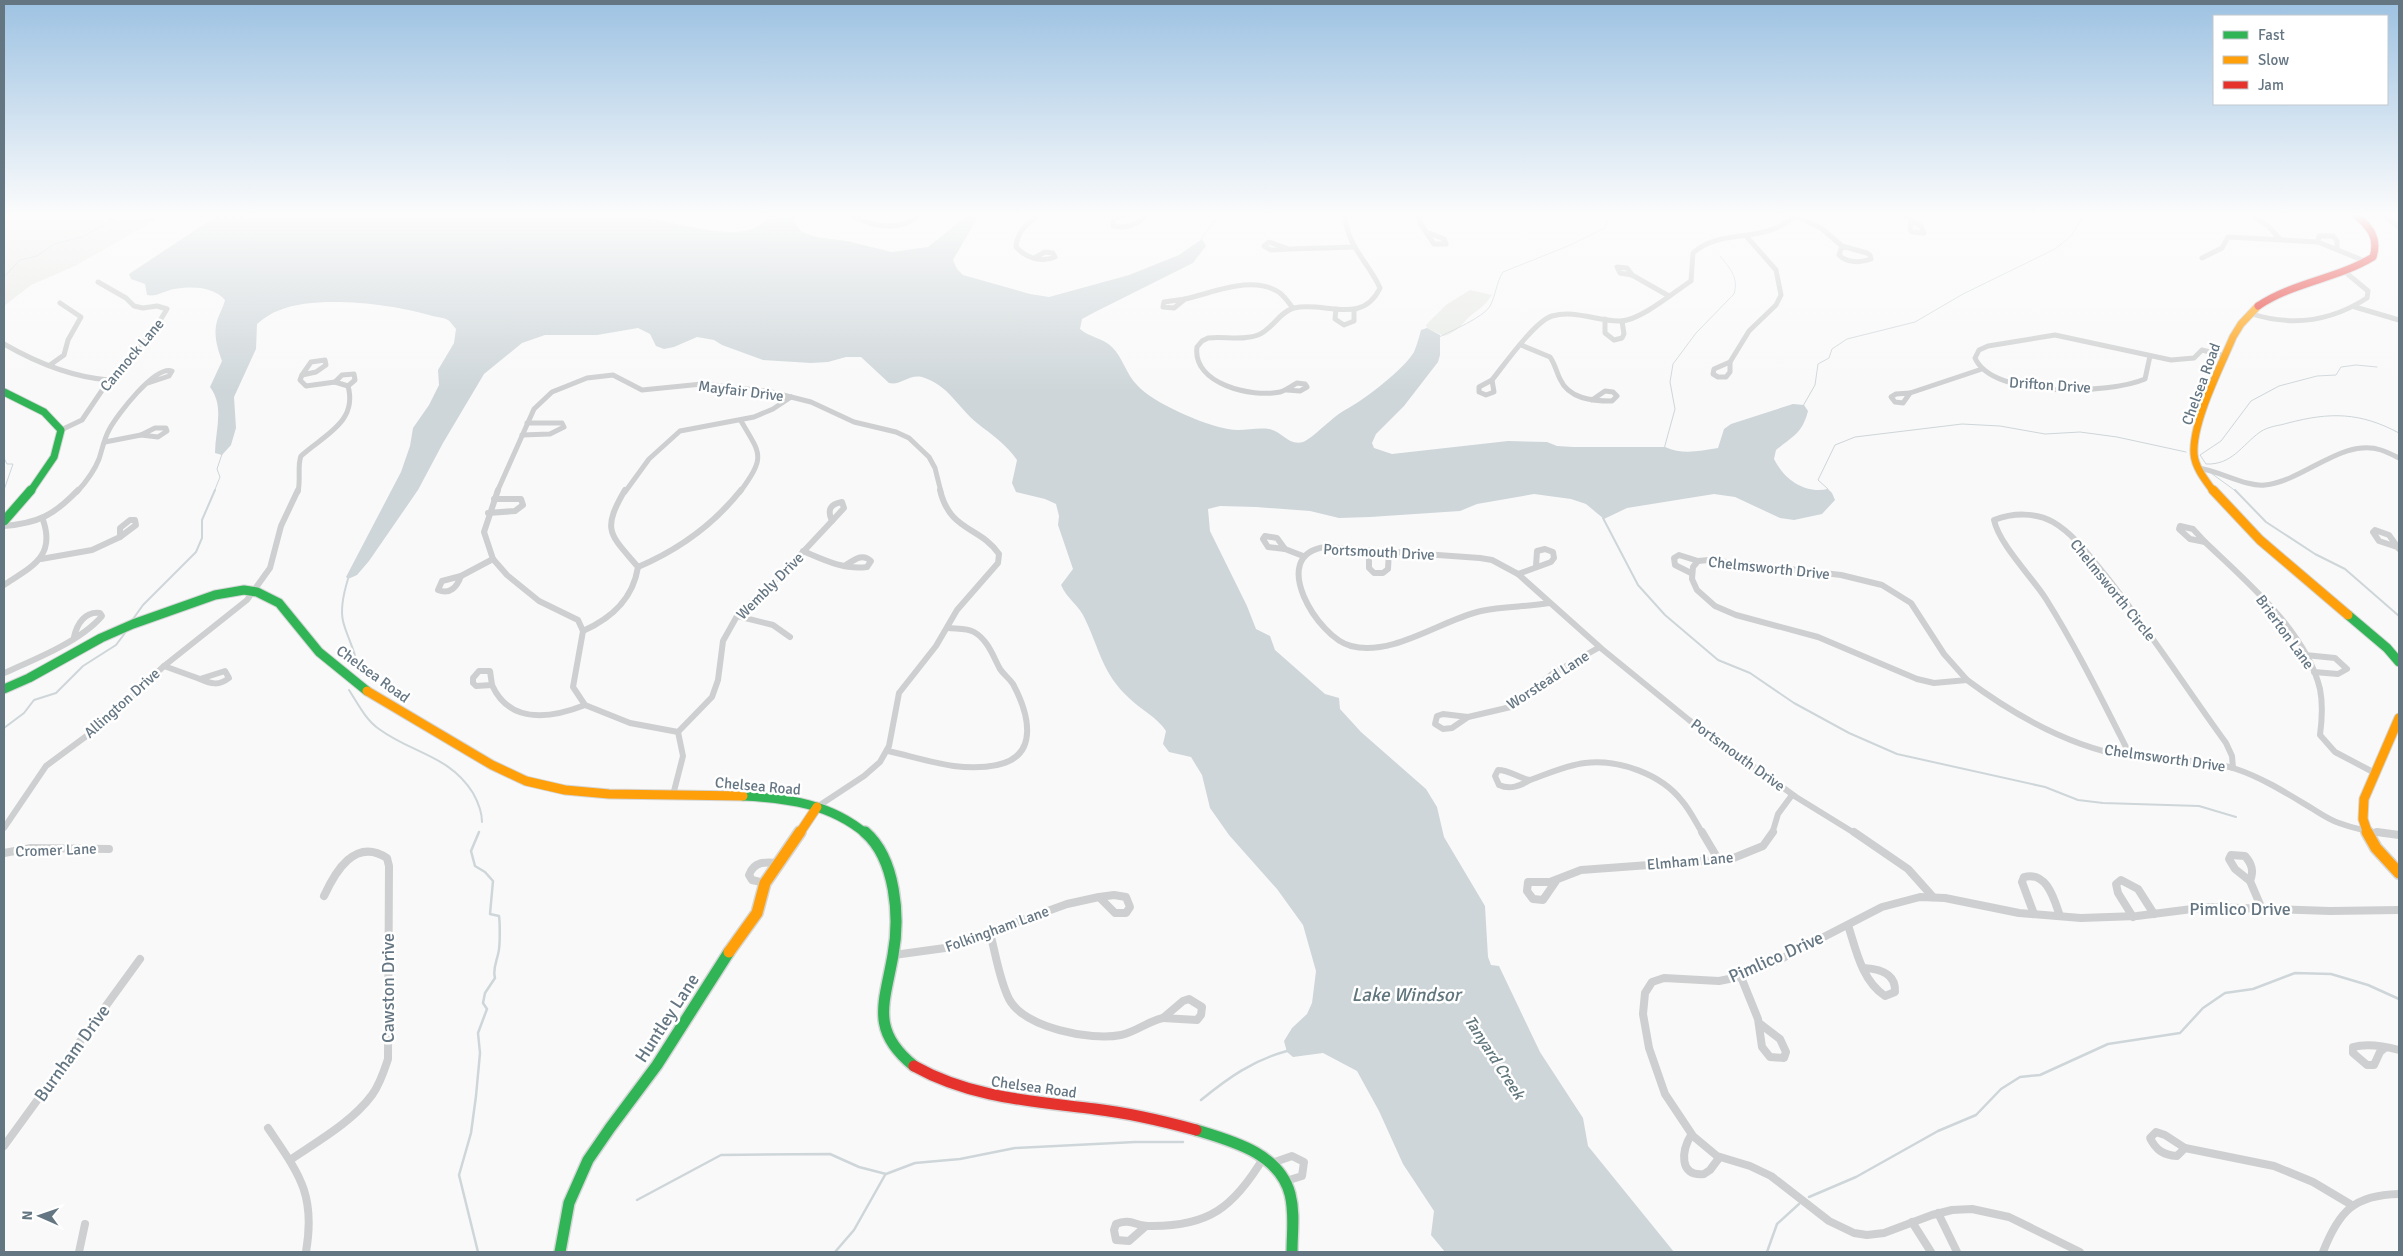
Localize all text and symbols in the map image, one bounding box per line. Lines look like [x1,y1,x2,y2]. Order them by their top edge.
legend [2213,15,2388,105]
text: Fast [2258,26,2285,44]
text: Slow [2258,51,2289,69]
text: Jam [2258,76,2284,94]
street label: Cannock Lane [96,315,168,395]
street label: Chelsea Road [2178,340,2224,428]
street label: Drifton Drive [2008,373,2092,397]
street label: Mayfair Drive [697,377,785,405]
street label: Chelmsworth Circle [2066,535,2160,645]
street label: Portsmouth Drive [1323,540,1435,564]
street label: Wembly Drive [733,549,807,623]
street label: Chelmsworth Drive [1707,553,1831,583]
street label: Brierton Lane [2252,591,2318,673]
street label: Chelsea Road [333,641,413,707]
street label: Worstead Lane [1503,647,1593,713]
street label: Allington Drive [80,664,164,742]
street label: Portsmouth Drive [1687,715,1789,795]
street label: Chelmsworth Drive [2103,741,2227,775]
street label: Chelsea Road [714,773,802,799]
street label: Cromer Lane [15,840,97,860]
street label: Elmham Lane [1646,848,1734,874]
street label: Pimlico Drive [2189,898,2291,920]
street label: Folkingham Lane [943,902,1051,956]
street label: Pimlico Drive [1725,926,1827,988]
street label: Cawston Drive [377,933,399,1043]
street label: Huntley Lane [630,969,704,1067]
water label: Lake Windsor [1351,983,1464,1007]
street label: Burnham Drive [29,1000,115,1106]
water label: Tanyard Creek [1460,1012,1530,1105]
street label: Chelsea Road [990,1072,1078,1102]
north arrow [15,1191,65,1241]
text: N [19,1210,36,1221]

